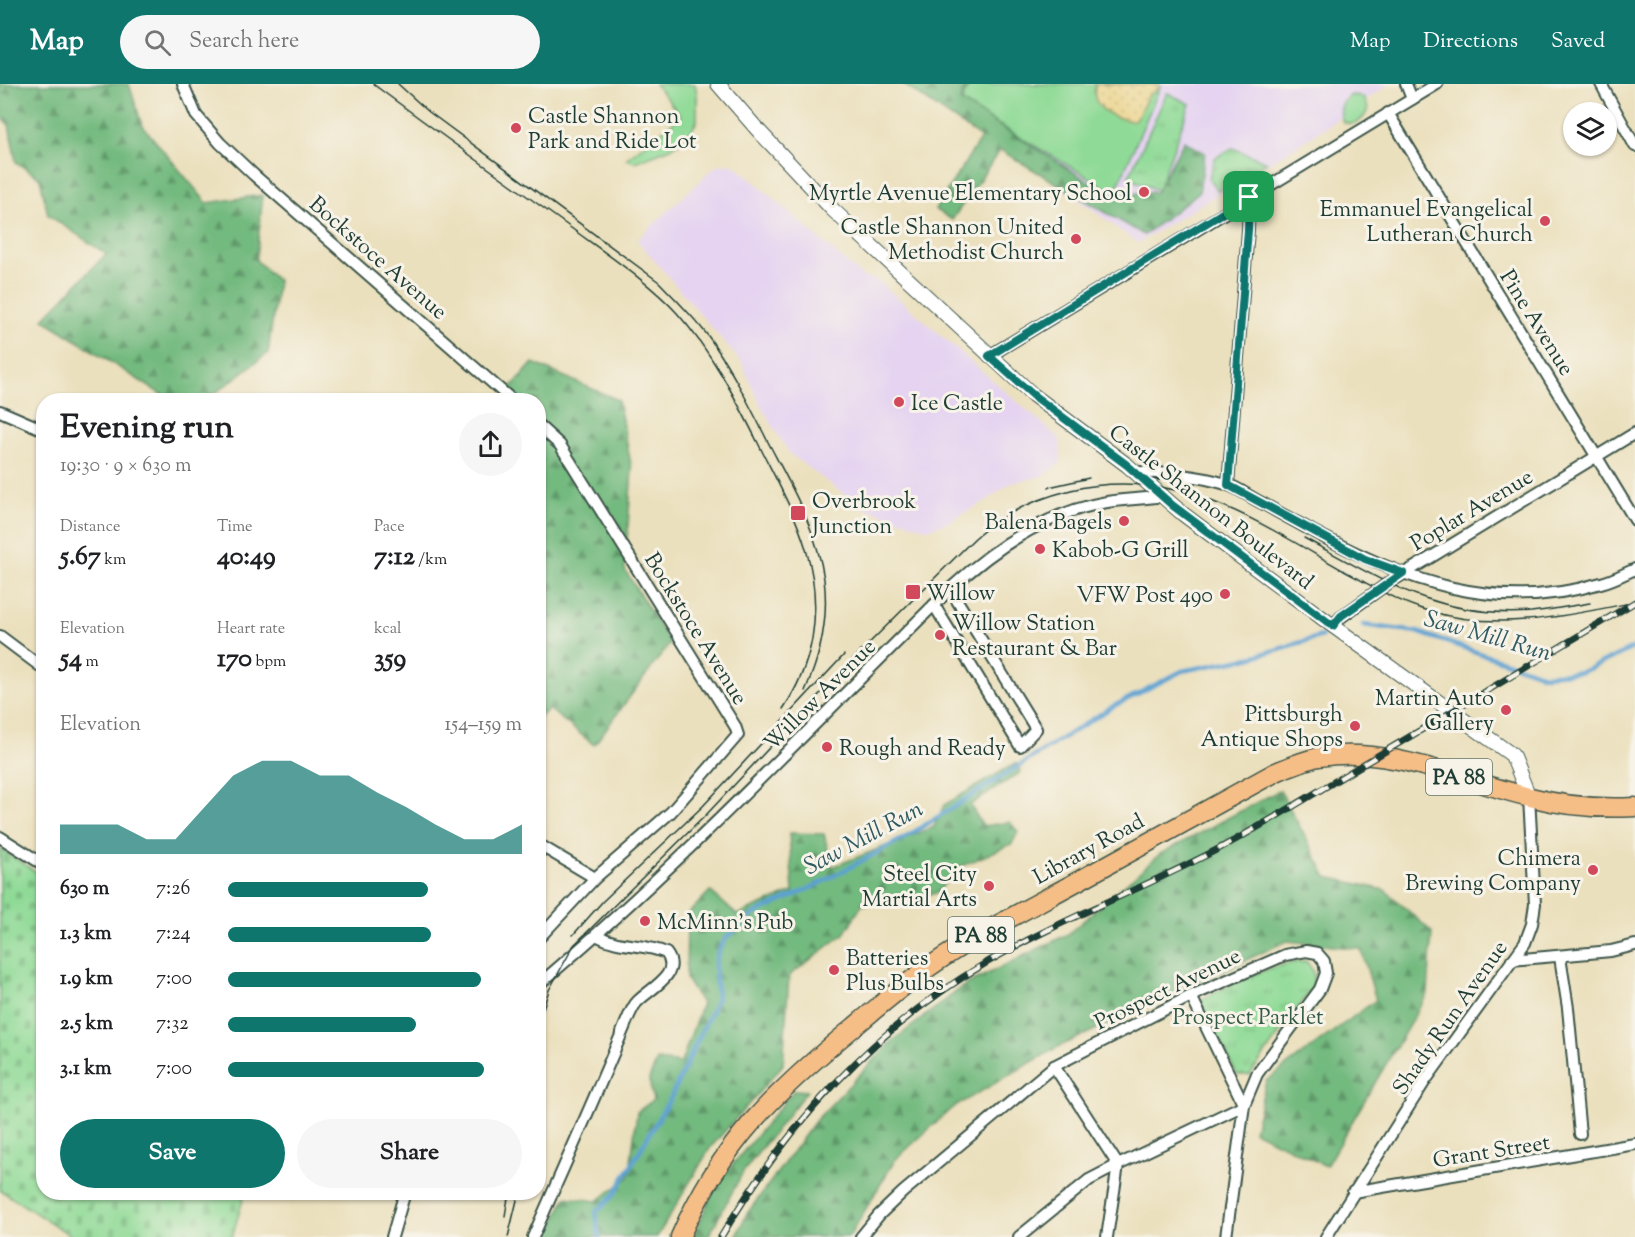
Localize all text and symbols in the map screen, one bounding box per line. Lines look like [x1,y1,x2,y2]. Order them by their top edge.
search box [120,15,540,69]
text: Map [30,22,84,62]
icon: search [141,26,174,59]
text: Search here [189,26,299,58]
text: Map [1350,27,1390,57]
text: Directions [1423,27,1518,57]
text: Saved [1551,27,1605,57]
place label: Castle Shannon Park and Ride Lot [528,102,697,159]
map controls [1563,102,1617,156]
button: layers [1563,102,1617,156]
marker: Castle Shannon Park and Ride Lot [509,121,523,135]
pin [1223,171,1274,222]
place label: Myrtle Avenue Elementary School [809,179,1132,211]
icon: arrive [1232,180,1265,213]
marker: Myrtle Avenue Elementary School [1137,185,1151,199]
street label: Bockstoce Avenue [301,190,453,329]
place label: Emmanuel Evangelical Lutheran Church [1320,195,1533,252]
place label: Castle Shannon United Methodist Church [840,213,1064,270]
marker: Emmanuel Evangelical Lutheran Church [1538,214,1552,228]
marker: Castle Shannon United Methodist Church [1069,232,1083,246]
street label: Pine Avenue [1490,264,1581,383]
place label: Ice Castle [911,389,1003,421]
marker: Ice Castle [892,395,906,409]
text: Evening run [60,405,234,453]
button: share [459,413,522,476]
street label: Castle Shannon Boulevard [1101,418,1320,599]
text: 19:30 · 9 × 630 m [60,452,192,481]
street label: Poplar Avenue [1405,462,1540,561]
place label: Overbrook Junction [811,487,916,544]
marker: Overbrook Junction [789,504,807,522]
place label: Balena Bagels [985,508,1112,540]
marker: Balena Bagels [1117,514,1131,528]
text: Distance [60,516,120,539]
text: Time [217,516,253,539]
text: Pace [374,516,405,539]
place label: Kabob-G Grill [1052,536,1189,568]
text: 5.67 [60,539,101,576]
text: 40:49 [217,539,276,576]
text: 7:12 [374,539,415,576]
marker: Kabob-G Grill [1033,542,1047,556]
street label: Bockstoce Avenue [635,547,754,712]
text: km [101,549,126,572]
text: /km [415,549,447,572]
place label: Willow [926,579,996,611]
place label: VFW Post 490 [1076,581,1213,613]
marker: Willow [904,583,922,601]
marker: VFW Post 490 [1218,587,1232,601]
water label: Saw Mill Run [1420,603,1555,671]
place label: Willow Station Restaurant & Bar [952,609,1117,666]
text: Elevation [60,618,125,641]
text: Heart rate [217,618,285,641]
text: kcal [374,618,402,641]
marker: Willow Station Restaurant & Bar [933,628,947,642]
street label: Willow Avenue [758,633,885,760]
text: 54 [60,641,82,678]
text: 170 [217,641,252,678]
text: 359 [374,641,406,678]
text: m [82,651,99,674]
text: bpm [252,651,286,674]
place label: Martin Auto Gallery [1375,684,1494,741]
place label: Pittsburgh Antique Shops [1201,700,1343,757]
marker: Martin Auto Gallery [1499,703,1513,717]
text: Elevation [60,711,141,740]
text: 154–159 m [445,711,522,740]
marker: Pittsburgh Antique Shops [1348,719,1362,733]
place label: Rough and Ready [839,734,1006,766]
marker: Rough and Ready [820,740,834,754]
road number: PA 88 [1426,759,1492,795]
water label: Saw Mill Run [798,793,930,884]
street label: Library Road [1028,807,1151,894]
place label: Chimera Brewing Company [1405,844,1581,901]
place label: Steel City Martial Arts [862,860,977,917]
marker: Chimera Brewing Company [1586,863,1600,877]
text: 630 m [60,875,109,904]
text: 7:26 [156,875,191,904]
marker: Steel City Martial Arts [982,879,996,893]
place label: McMinn's Pub [657,908,793,940]
marker: McMinn's Pub [638,914,652,928]
road number: PA 88 [948,917,1014,953]
text: 1.3 km [60,920,112,949]
text: 7:24 [156,920,191,949]
street label: Shady Run Avenue [1386,935,1517,1103]
street label: Prospect Avenue [1090,941,1247,1040]
place label: Batteries Plus Bulbs [846,944,944,1001]
marker: Batteries Plus Bulbs [827,963,841,977]
text: 1.9 km [60,965,113,994]
text: 7:00 [156,965,192,994]
park label: Prospect Parklet [1172,1003,1324,1035]
text: 2.5 km [60,1010,113,1039]
text: 7:32 [156,1010,189,1039]
text: 3.1 km [60,1055,112,1084]
text: 7:00 [156,1055,192,1084]
button: Save [60,1119,285,1188]
button: Share [297,1119,522,1188]
street label: Grant Street [1431,1128,1553,1178]

